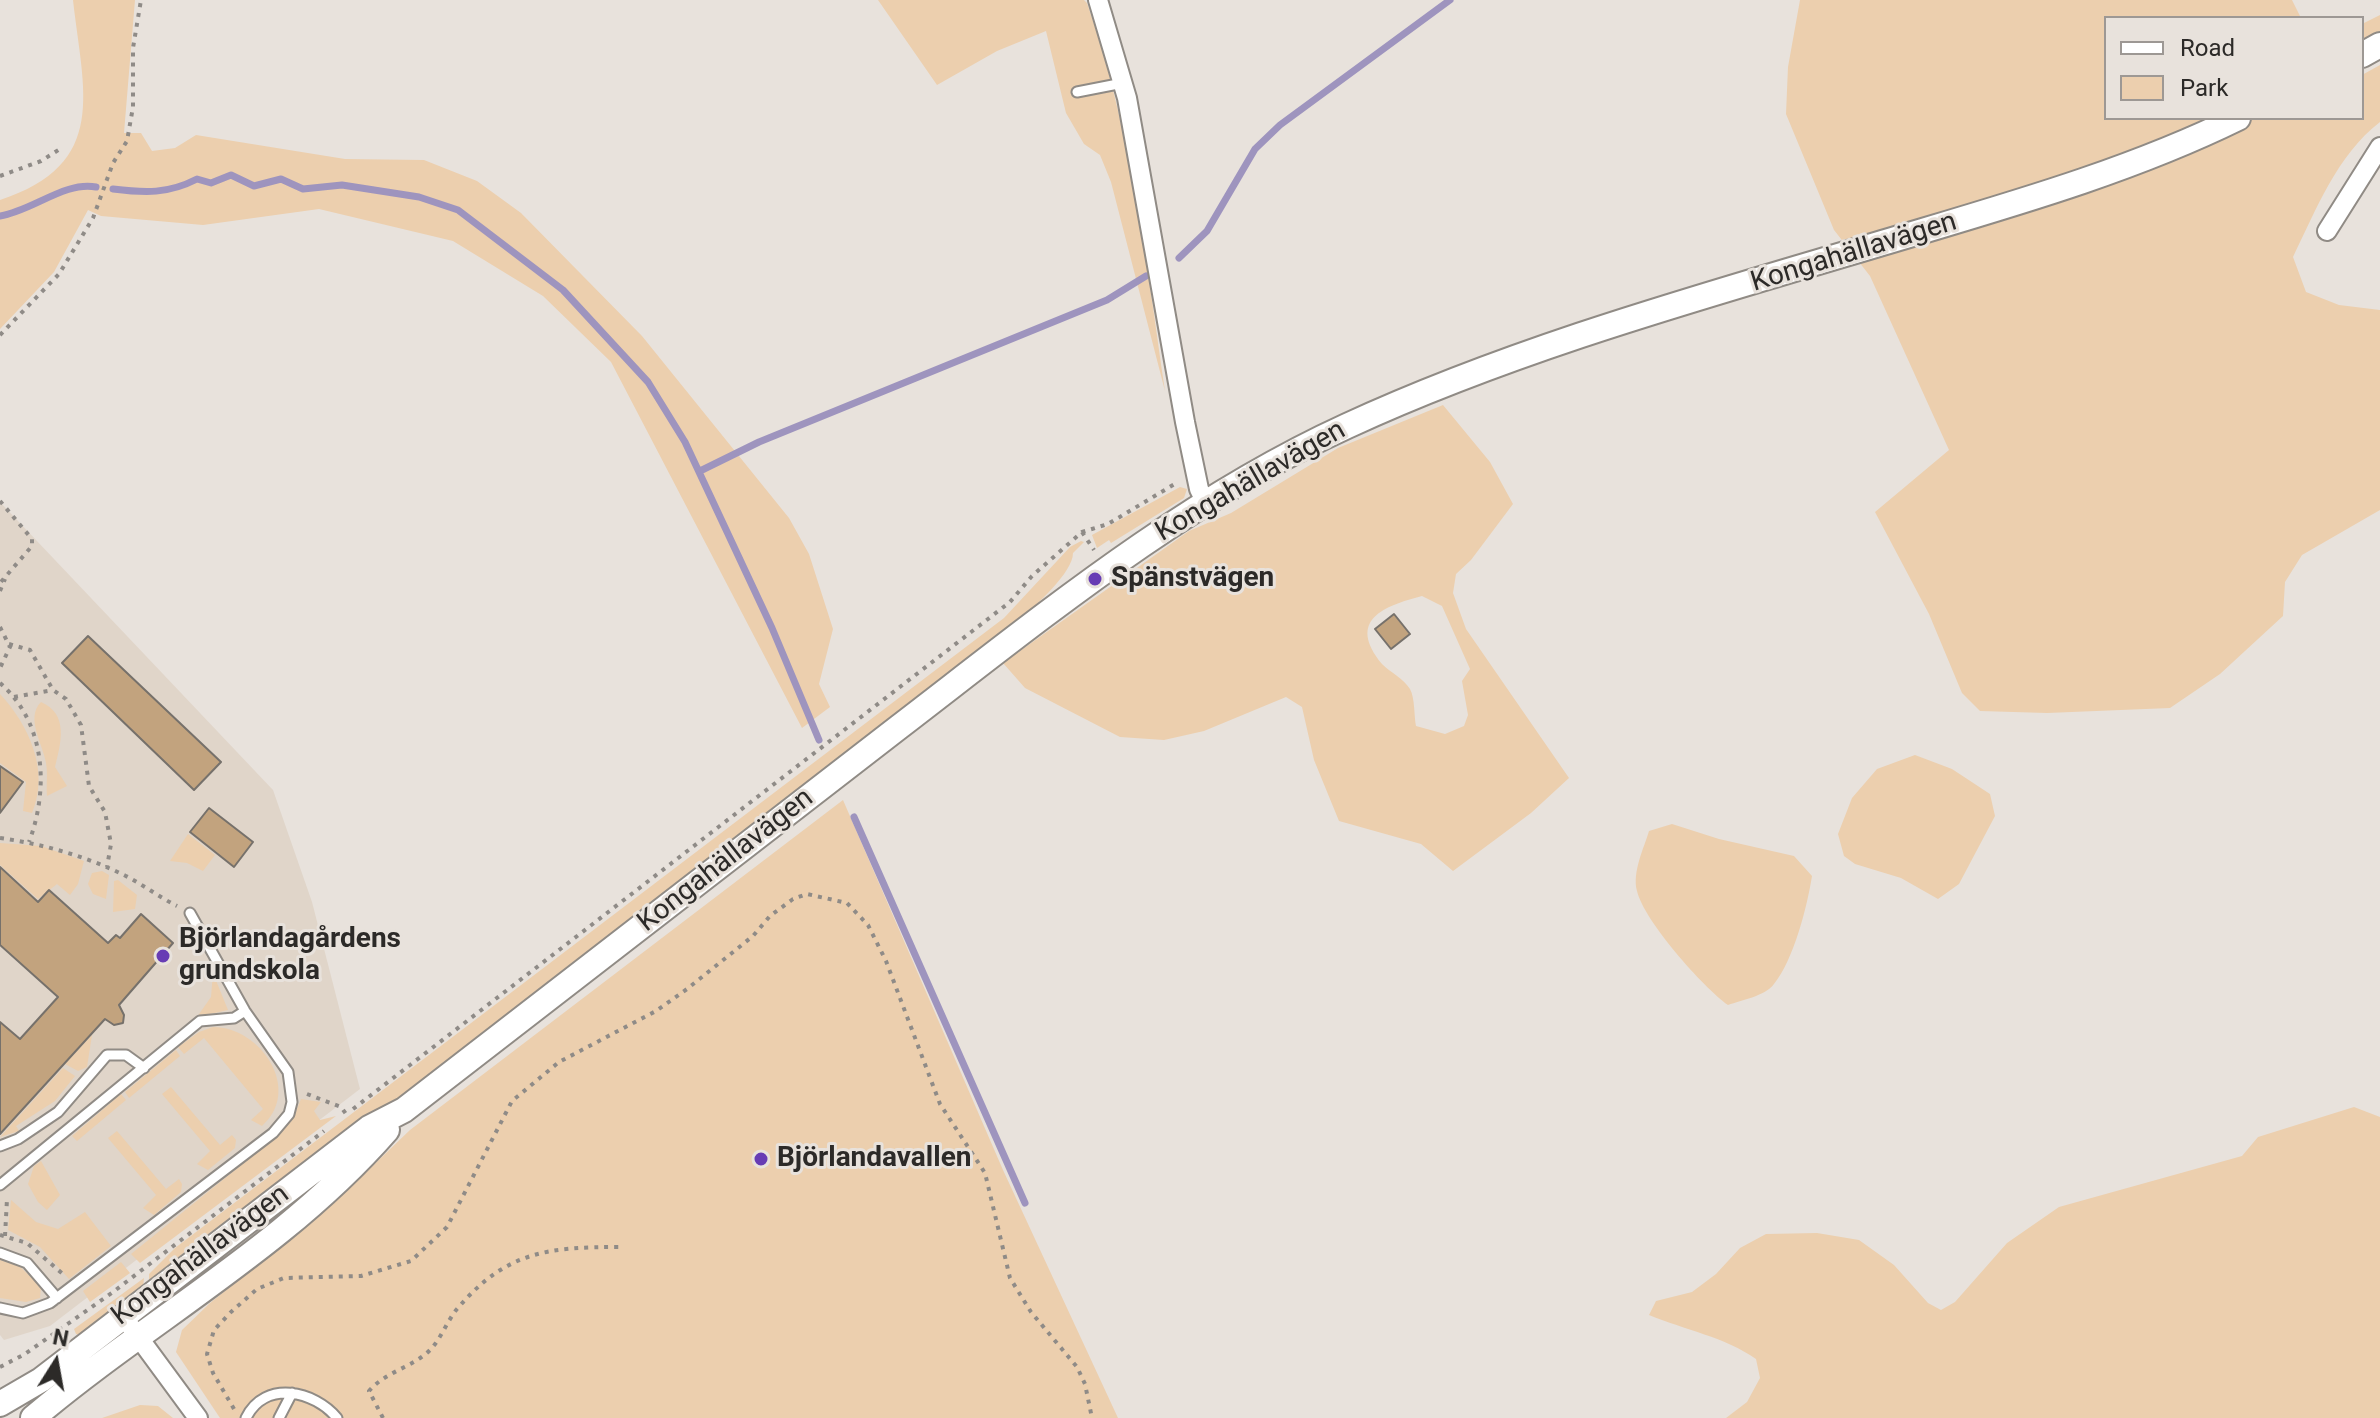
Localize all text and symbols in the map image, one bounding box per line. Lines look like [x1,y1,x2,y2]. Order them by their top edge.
legend [2104,16,2364,120]
text: Road [2180,34,2235,62]
text: Park [2180,74,2228,102]
street label: Kongahällavägen [1747,206,1961,300]
street label: Kongahällavägen [1150,414,1352,550]
place label: Spänstvägen [1111,562,1274,596]
marker: Spänstvägen [1086,570,1104,588]
street label: Kongahällavägen [632,782,820,940]
place label: Björlandagårdens grundskola [179,923,401,989]
marker: Björlandagårdens grundskola [154,947,172,965]
place label: Björlandavallen [777,1142,971,1176]
marker: Björlandavallen [752,1150,770,1168]
street label: Kongahällavägen [106,1178,296,1334]
north arrow [16,1322,96,1402]
text: N [51,1324,71,1352]

